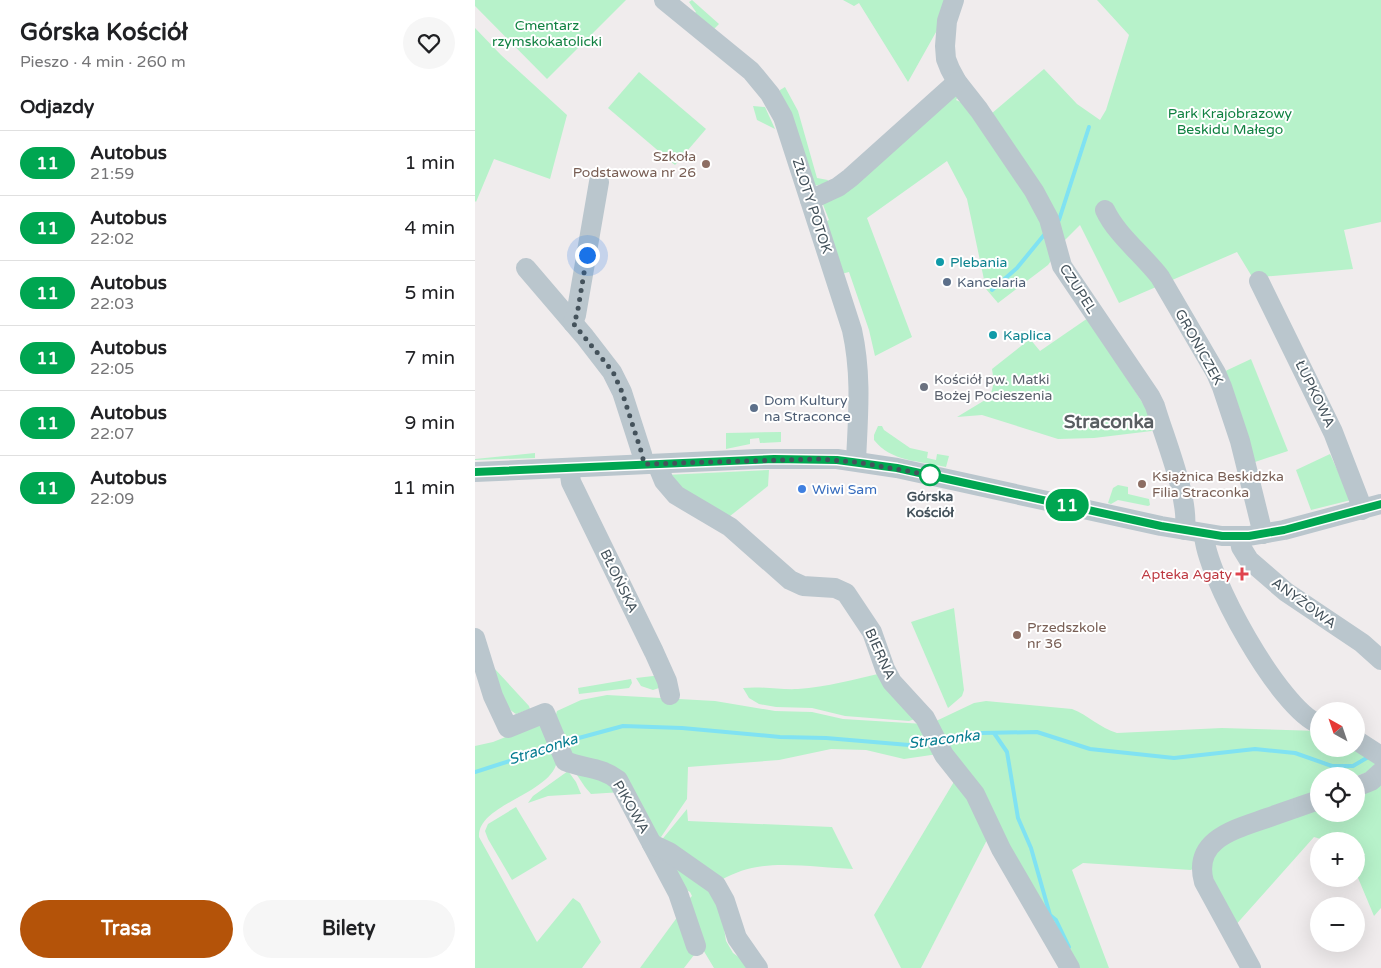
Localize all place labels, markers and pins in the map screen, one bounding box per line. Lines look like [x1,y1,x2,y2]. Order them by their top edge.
place label: Szkoła Podstawowa nr 26 [573,148,696,181]
marker: Szkoła Podstawowa nr 26 [700,158,712,170]
place label: Plebania [950,254,1007,271]
marker: Plebania [934,256,946,268]
place label: Kancelaria [957,274,1026,291]
marker: Kancelaria [941,276,953,288]
place label: Kaplica [1003,327,1051,344]
marker: Kaplica [987,329,999,341]
place label: Kościół pw. Matki Bożej Pocieszenia [934,371,1052,404]
marker: Kościół pw. Matki Bożej Pocieszenia [918,381,930,393]
place label: Dom Kultury na Straconce [764,392,851,425]
marker: Dom Kultury na Straconce [748,402,760,414]
marker: Górska Kościół [919,464,941,486]
place label: Książnica Beskidzka Filia Straconka [1152,468,1284,501]
marker: Książnica Beskidzka Filia Straconka [1136,478,1148,490]
place label: Wiwi Sam [812,481,877,498]
marker: Wiwi Sam [796,483,808,495]
place label: Górska Kościół [906,488,954,521]
place label: Apteka Agaty [1141,566,1232,583]
marker: Apteka Agaty [1236,568,1248,580]
place label: Przedszkole nr 36 [1027,619,1107,652]
marker: Przedszkole nr 36 [1011,629,1023,641]

